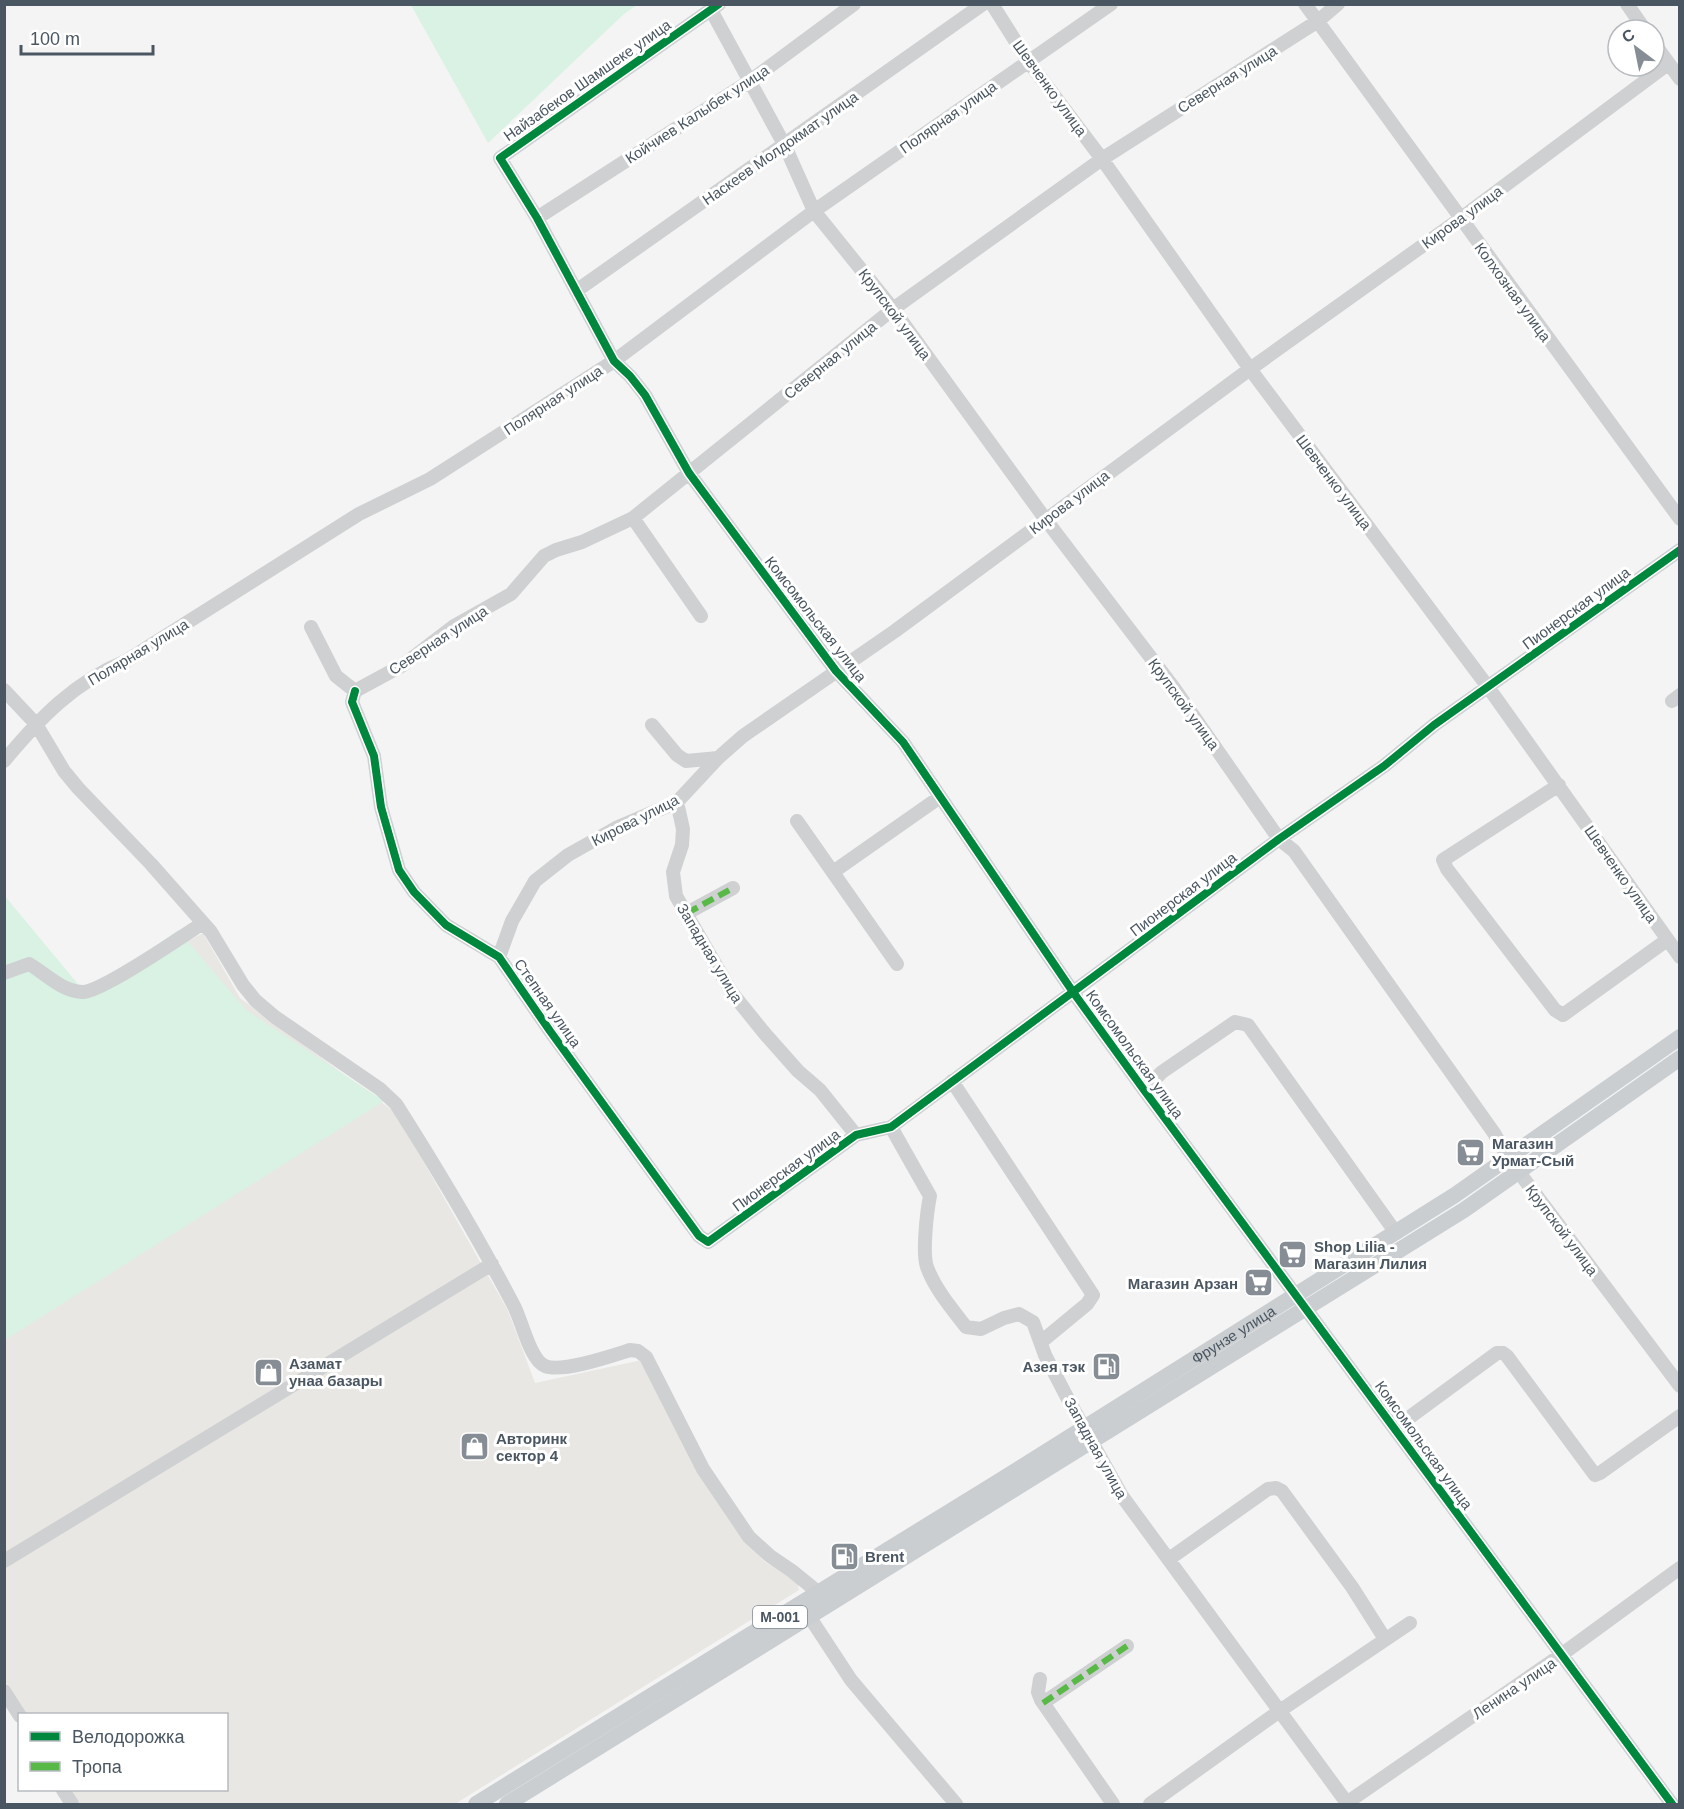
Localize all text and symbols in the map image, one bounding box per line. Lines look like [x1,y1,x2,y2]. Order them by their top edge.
street label: Найзабеков Шамшеке улица [500,15,674,144]
scale bar [21,18,153,56]
north arrow [1606,18,1666,78]
text: С [1619,25,1638,46]
text: 100 m [30,29,80,49]
street label: Шевченко улица [1010,37,1091,140]
street label: Северная улица [1174,41,1280,116]
street label: Койчиев Калыбек улица [622,61,772,167]
street label: Полярная улица [896,77,1000,157]
street label: Наскеев Молдокмат улица [699,87,862,208]
street label: Кирова улица [1418,182,1506,252]
street label: Колхозная улица [1471,239,1555,345]
street label: Крупской улица [855,265,935,363]
street label: Северная улица [780,317,880,402]
street label: Полярная улица [500,361,606,438]
street label: Шевченко улица [1293,431,1376,533]
street label: Кирова улица [1026,466,1113,537]
street label: Комсомольская улица [762,553,871,686]
street label: Пионерская улица [1519,563,1634,653]
street label: Северная улица [386,602,491,678]
street label: Полярная улица [85,615,192,689]
street label: Крупской улица [1145,655,1223,754]
street label: Кирова улица [589,790,682,849]
street label: Шевченко улица [1581,822,1661,926]
street label: Пионерская улица [1126,848,1240,940]
street label: Западная улица [674,900,747,1006]
street label: Степная улица [511,955,585,1051]
street label: Комсомольская улица [1083,986,1188,1122]
street label: Пионерская улица [729,1125,844,1215]
place label: Магазин Урмат-Сый [1492,1135,1574,1169]
supermarket icon: Магазин Урмат-Сый [1455,1136,1487,1168]
street label: Крупской улица [1522,1181,1602,1279]
place label: Shop Lilia - Магазин Лилия [1314,1238,1427,1272]
supermarket icon: Shop Lilia - Магазин Лилия [1277,1239,1309,1271]
supermarket icon: Магазин Арзан [1243,1267,1275,1299]
place label: Магазин Арзан [1128,1275,1238,1292]
street label: Фрунзе улица [1188,1301,1279,1367]
fuel station icon: Азея тэк [1090,1350,1122,1382]
place label: Азамат унаа базары [289,1355,383,1389]
shop icon: Азамат унаа базары [252,1356,284,1388]
place label: Азея тэк [1023,1358,1085,1375]
street label: Комсомольская улица [1372,1377,1477,1513]
street label: Западная улица [1061,1395,1131,1502]
place label: Авторинк сектор 4 [496,1430,568,1464]
shop icon: Авторинк сектор 4 [459,1431,491,1463]
fuel station icon: Brent [828,1540,860,1572]
place label: Brent [865,1548,904,1565]
road number: M-001 [753,1606,807,1628]
street label: Ленина улица [1469,1654,1559,1722]
legend [18,1713,228,1791]
text: Велодорожка [72,1727,185,1747]
text: Тропа [72,1757,123,1777]

